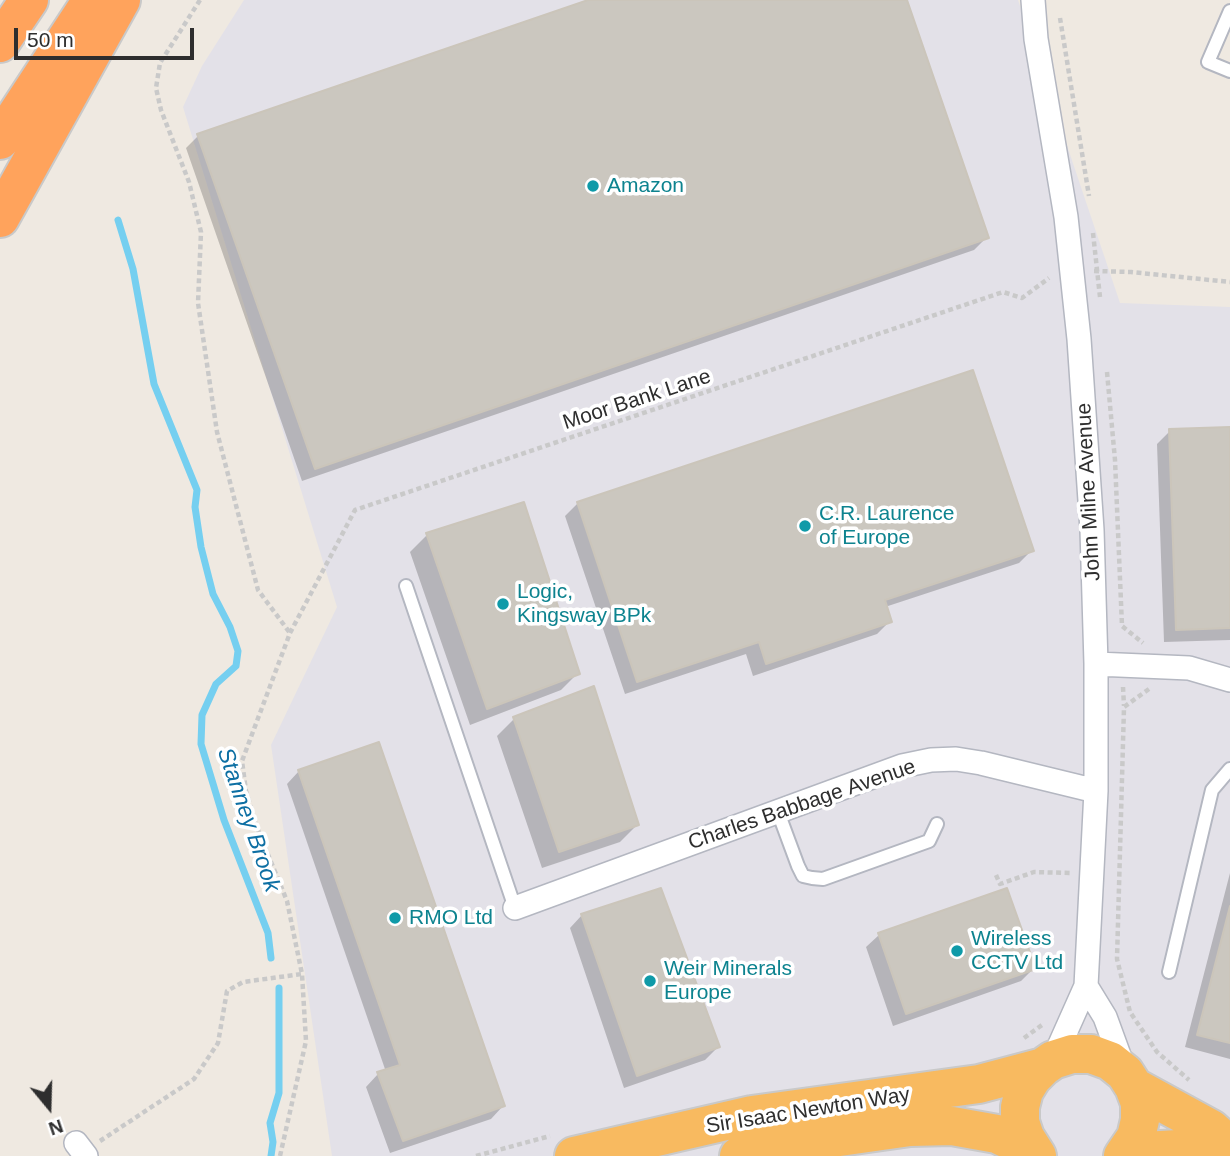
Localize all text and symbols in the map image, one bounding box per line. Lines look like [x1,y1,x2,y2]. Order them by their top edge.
scale bar [18,14,198,58]
text: 50 m [27,28,74,51]
place label: Amazon [607,173,684,199]
marker: Amazon [585,178,601,194]
street label: Moor Bank Lane [560,364,714,436]
street label: John Milne Avenue [1072,402,1106,582]
place label: C.R. Laurence of Europe [819,501,954,551]
marker: C.R. Laurence of Europe [797,518,813,534]
place label: Logic, Kingsway BPk [517,579,651,629]
marker: Logic, Kingsway BPk [495,596,511,612]
water label: Stanney Brook [210,744,286,896]
street label: Charles Babbage Avenue [685,754,919,856]
place label: RMO Ltd [409,905,493,931]
marker: RMO Ltd [387,910,403,926]
place label: Wireless CCTV Ltd [971,926,1063,976]
marker: Wireless CCTV Ltd [949,943,965,959]
place label: Weir Minerals Europe [664,956,792,1006]
marker: Weir Minerals Europe [642,973,658,989]
north arrow [14,1072,84,1142]
street label: Sir Isaac Newton Way [704,1082,912,1140]
text: N [46,1115,66,1139]

